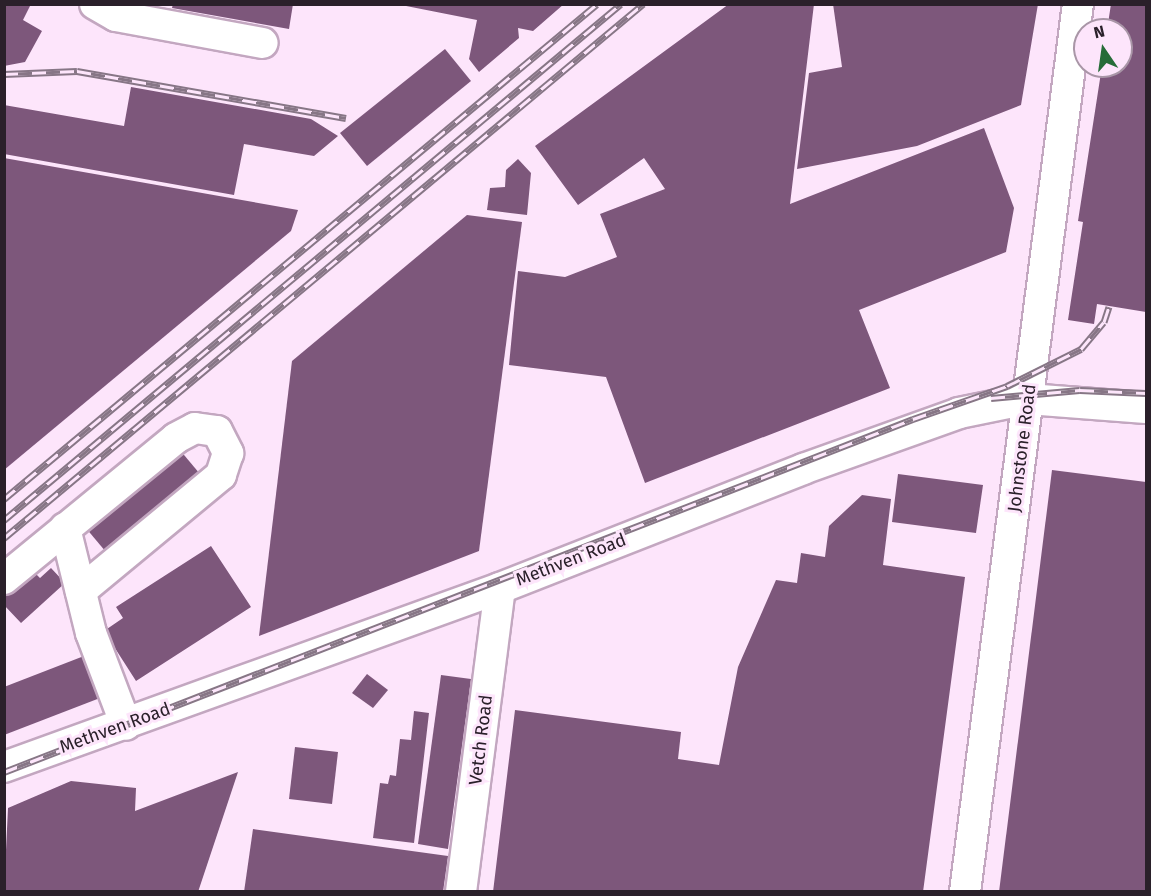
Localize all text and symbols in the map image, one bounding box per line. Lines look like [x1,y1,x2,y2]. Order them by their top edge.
north arrow [1073,18,1133,78]
text: N [1092,21,1107,42]
street label: Johnstone Road [1003,383,1041,513]
street label: Methven Road [513,529,629,591]
street label: Vetch Road [465,694,497,786]
street label: Methven Road [57,698,173,758]

